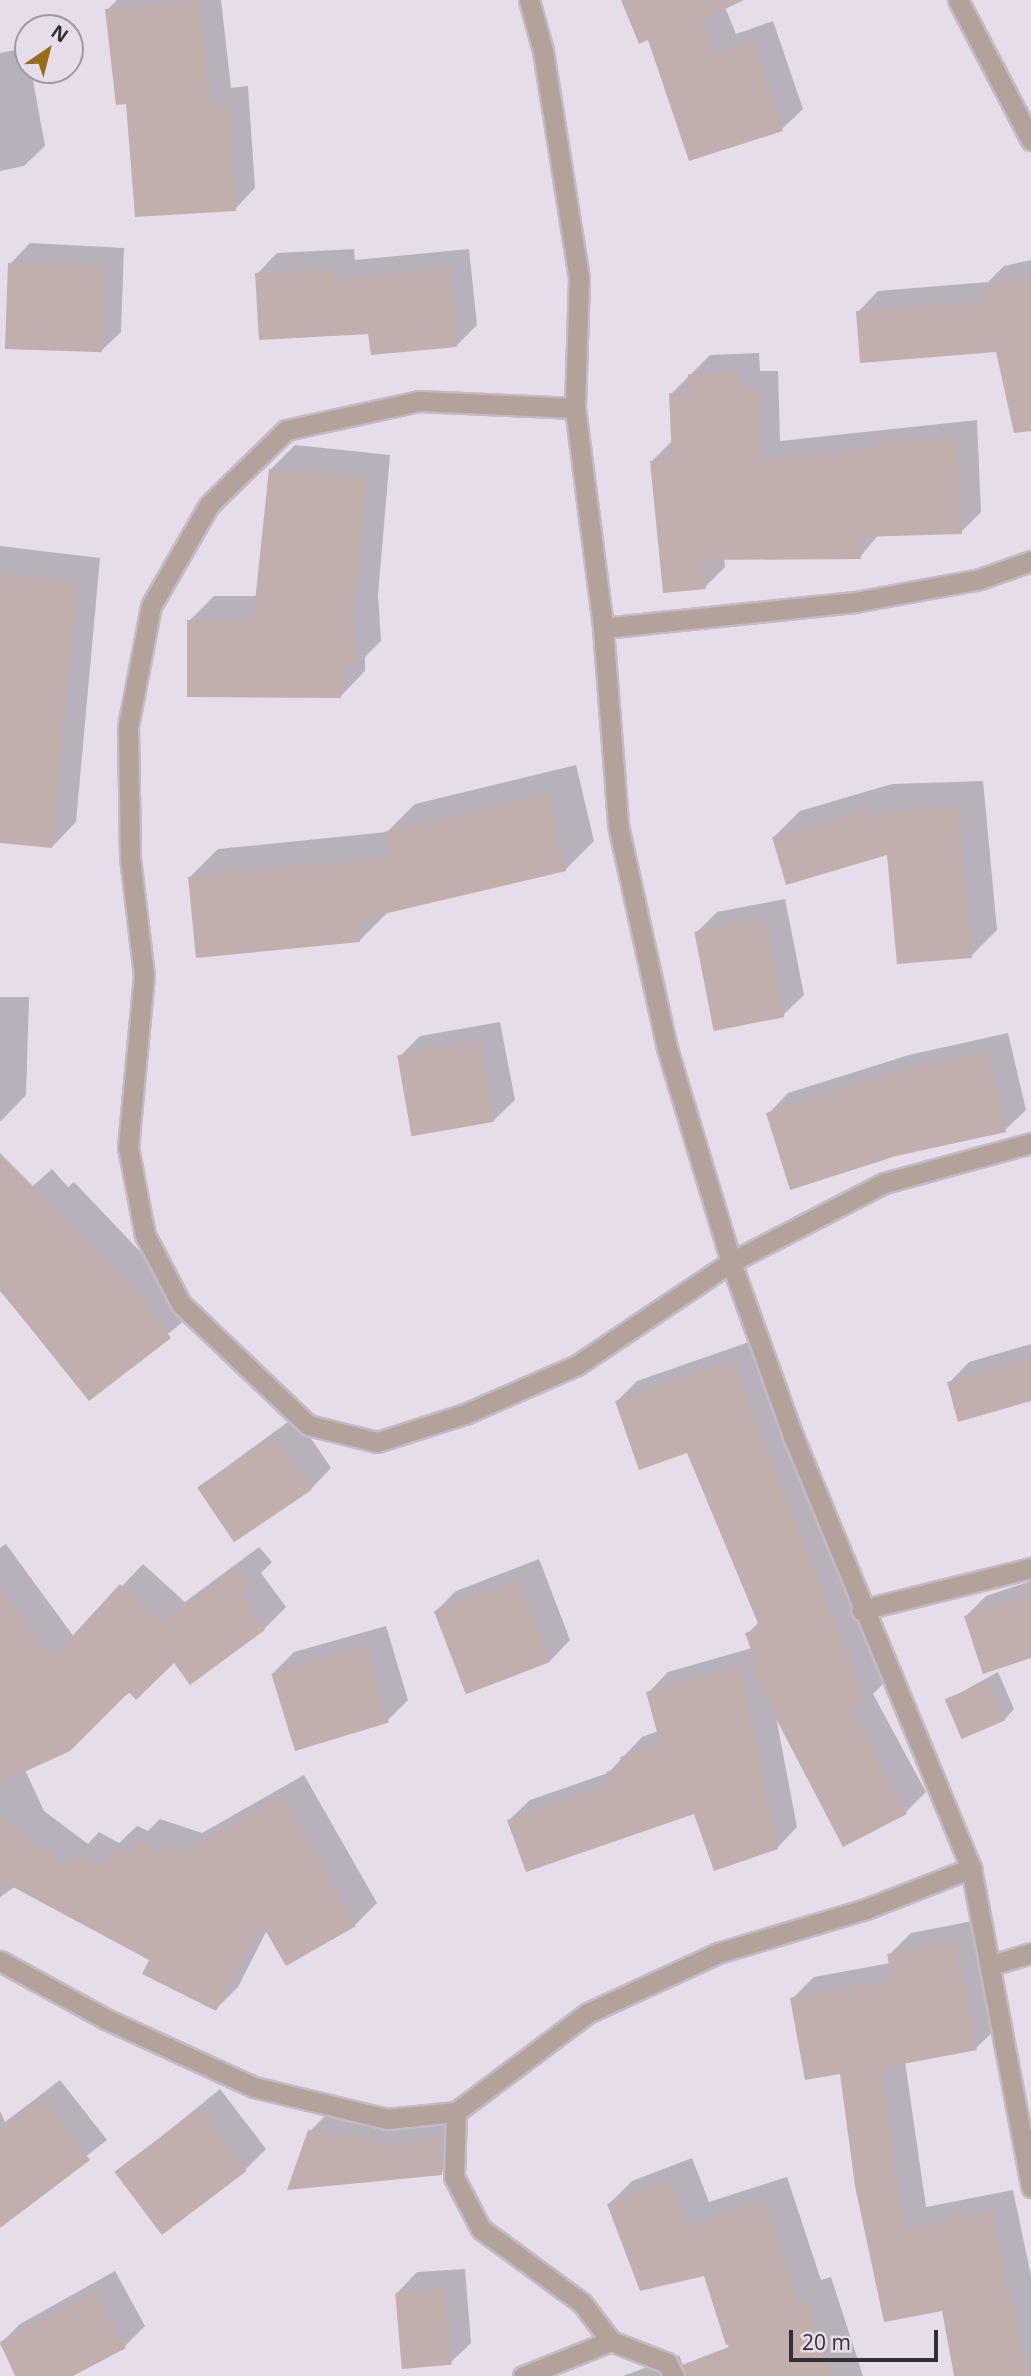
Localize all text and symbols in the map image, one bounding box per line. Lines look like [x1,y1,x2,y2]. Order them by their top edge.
north arrow [14,14,84,84]
text: N [46,18,74,49]
scale bar [793,2316,942,2360]
text: 20 m [802,2328,851,2356]

